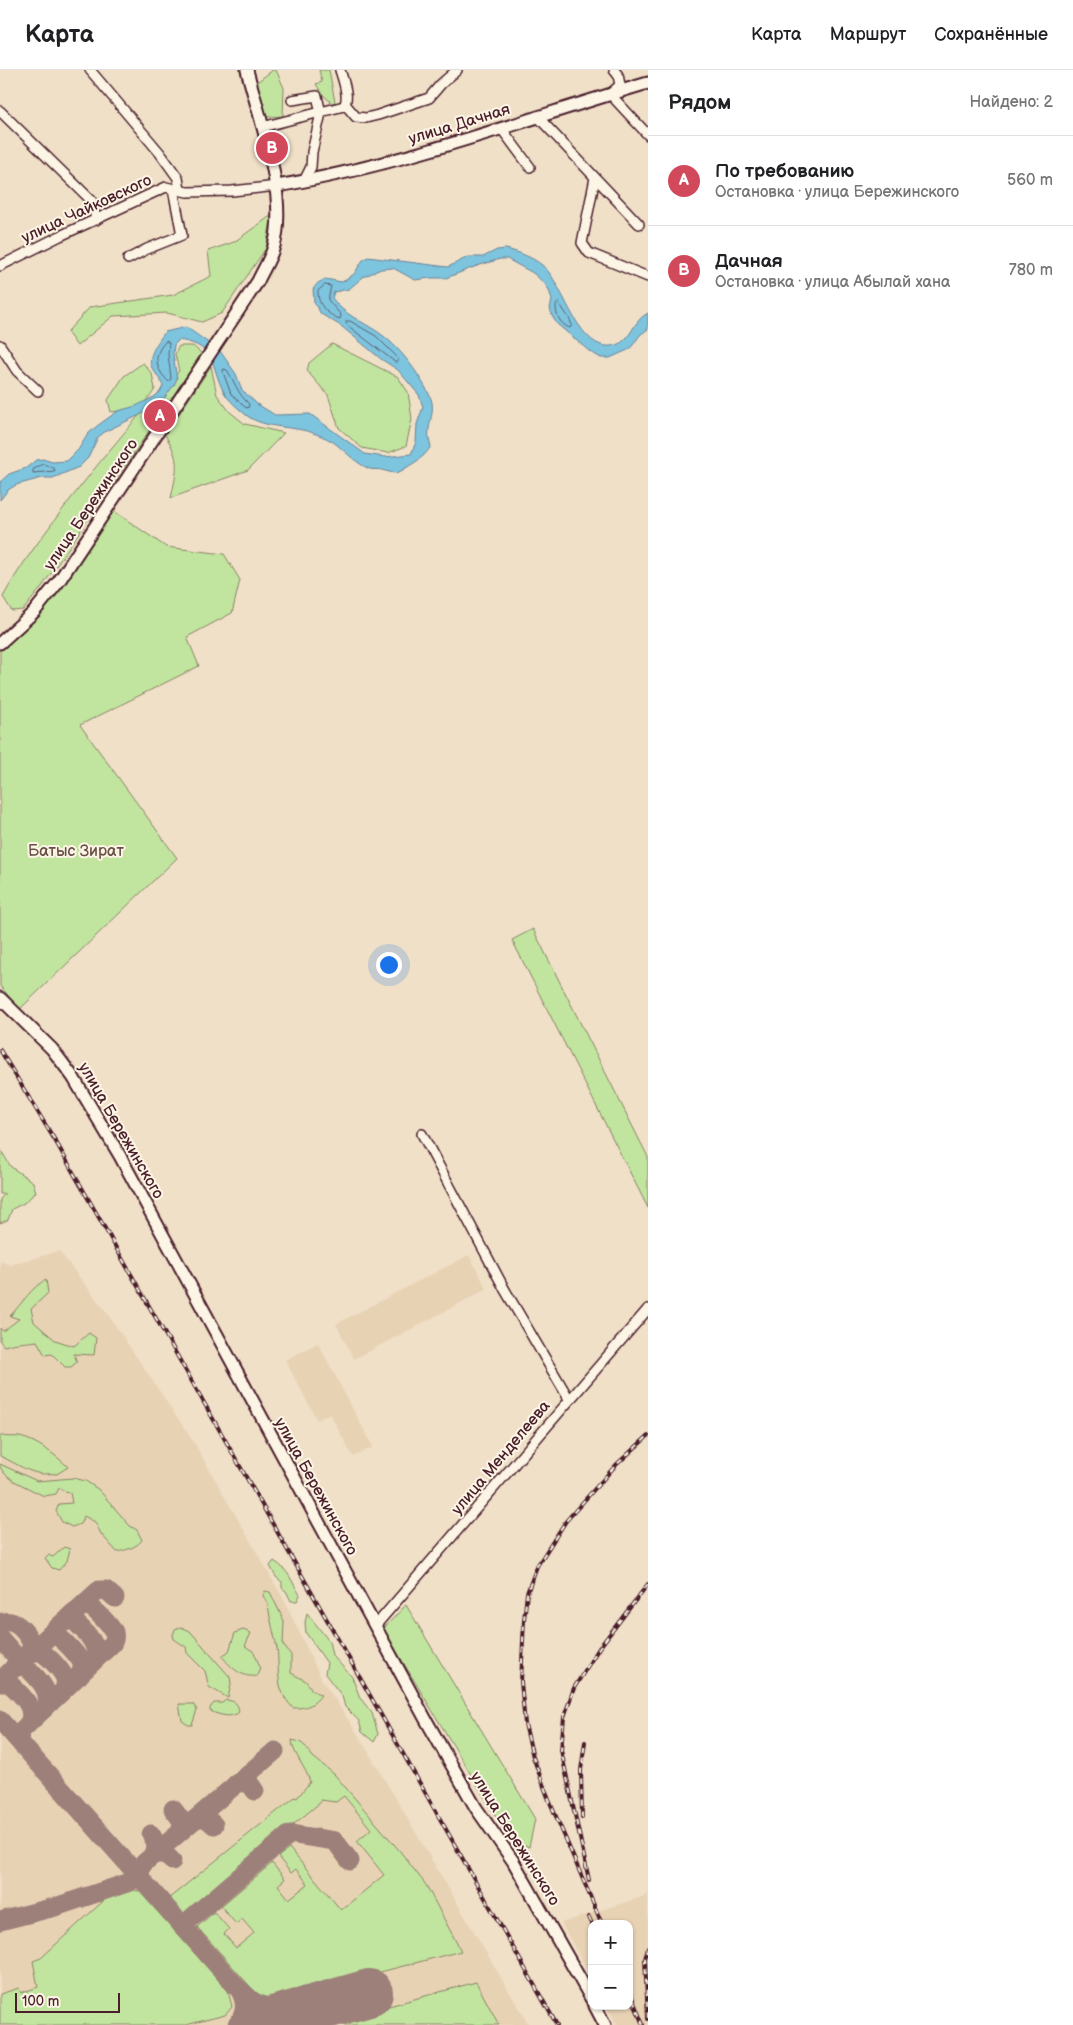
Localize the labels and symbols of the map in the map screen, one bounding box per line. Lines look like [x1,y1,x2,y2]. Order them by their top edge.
street label: улица Дачная [406,100,513,149]
pin: B [256,129,288,167]
street label: улица Чайковского [19,171,155,248]
pin: A [144,397,176,435]
street label: улица Бережинского [40,436,142,574]
park label: Батыс Зират [28,842,125,861]
your location [376,952,402,978]
street label: улица Бережинского [74,1059,168,1202]
street label: улица Менделеева [448,1397,555,1519]
street label: улица Бережинского [270,1415,361,1559]
street label: улица Бережинского [466,1768,564,1909]
scale bar [15,1990,120,2013]

